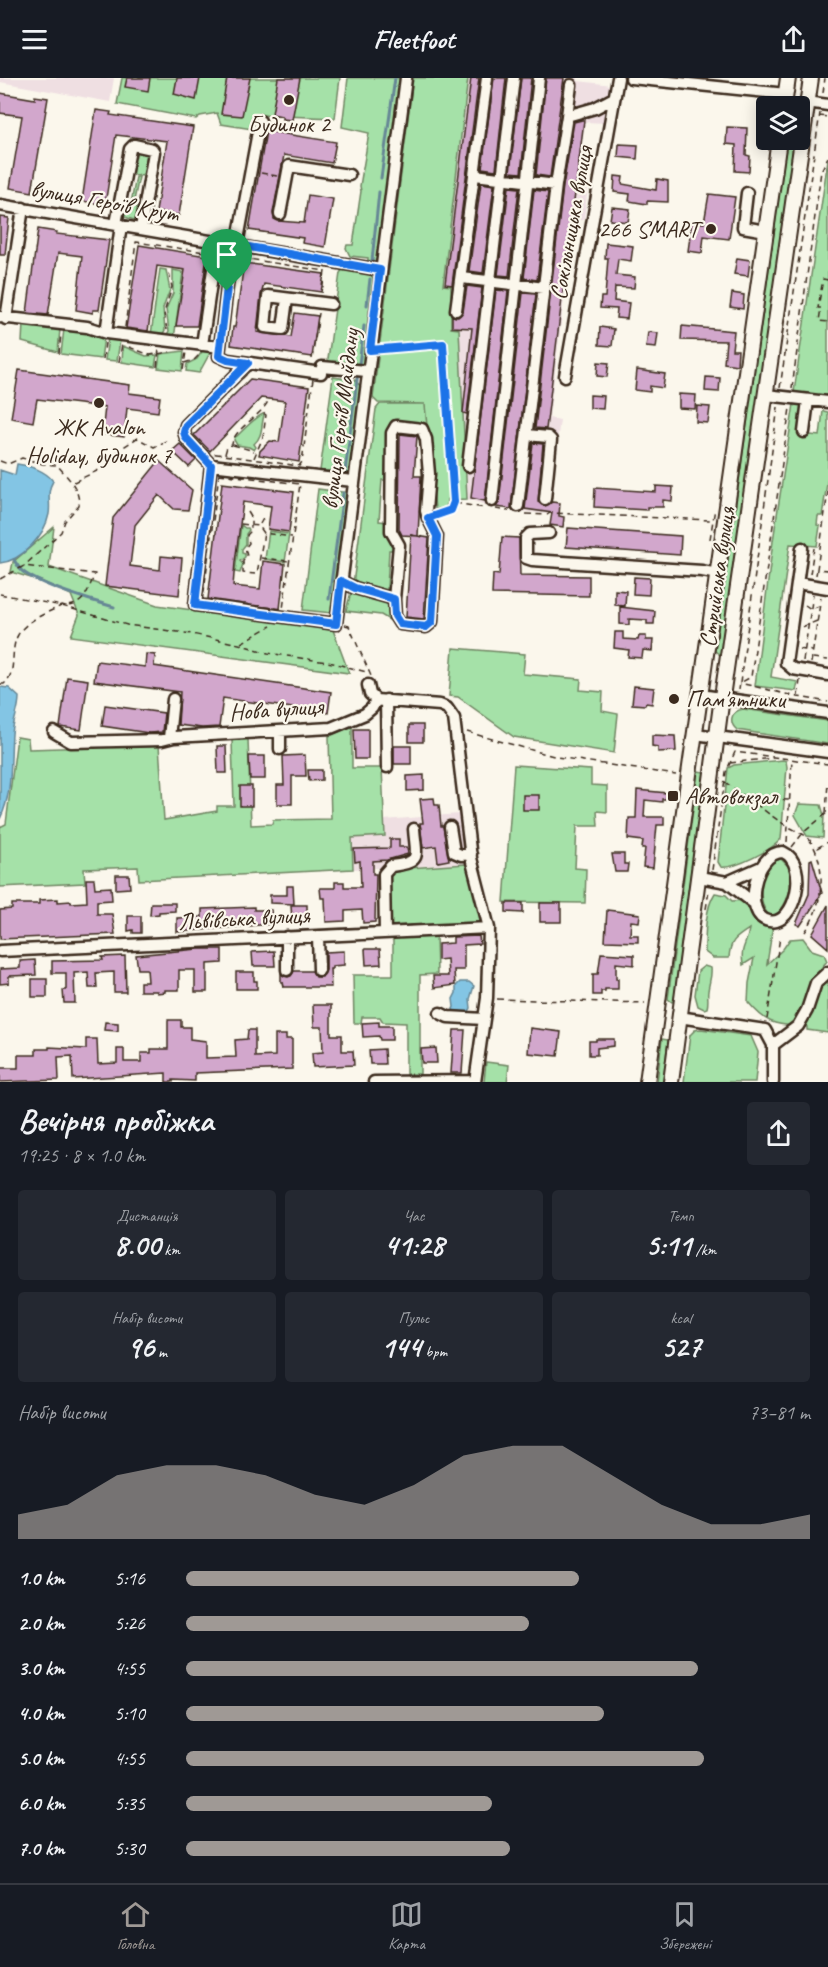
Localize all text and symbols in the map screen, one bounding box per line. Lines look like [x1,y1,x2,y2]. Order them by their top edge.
text: Fleetfoot [373,22,455,56]
icon: menu [18,23,51,56]
icon: share [777,23,810,56]
marker: Будинок 2 [282,93,296,107]
map controls [756,96,810,150]
button: layers [756,96,810,150]
place label: Будинок 2 [248,109,332,139]
street label: Сокільницька вулиця [543,143,600,302]
street label: вулиця Героїв Крут [29,173,182,229]
place label: 266 SMART [598,214,704,244]
marker: 266 SMART [704,222,718,236]
pin [201,229,252,291]
icon: arrive [210,238,243,271]
street label: вулиця Героїв Майдану [314,325,366,511]
marker: ЖК Avalon Holiday, будинок 7 [92,396,106,410]
place label: ЖК Avalon Holiday, будинок 7 [26,412,173,470]
street label: Стрийська вулиця [692,504,742,649]
place label: Пам'ятники [686,684,787,714]
street label: Нова вулиця [228,691,325,727]
marker: Пам'ятники [667,692,681,706]
place label: Автовокзал [685,781,779,811]
marker: Автовокзал [666,789,680,803]
street label: Львівська вулиця [177,899,312,936]
text: Вечірня пробіжка [18,1099,213,1141]
button: share [747,1102,810,1165]
text: 19:25 · 8 × 1.0 km [18,1143,145,1168]
text: Дистанція [116,1206,178,1226]
text: Час [403,1206,425,1226]
text: Темп [668,1206,694,1226]
text: 8.00 [114,1226,160,1264]
text: 41:28 [384,1226,444,1264]
text: 5:11 [646,1226,692,1264]
text: km [160,1240,180,1260]
text: /km [692,1240,716,1260]
text: Набір висоти [112,1308,182,1328]
text: Пульс [399,1308,429,1328]
text: kcal [670,1308,692,1328]
text: 96 [127,1328,154,1366]
text: 144 [381,1328,421,1366]
text: 527 [661,1328,701,1366]
text: m [154,1342,167,1362]
text: bpm [421,1342,447,1362]
text: Набір висоти [18,1400,105,1425]
text: 73–81 m [749,1400,810,1425]
text: 1.0 km [18,1566,65,1591]
text: 5:16 [114,1566,145,1591]
text: 2.0 km [18,1611,65,1636]
text: 5:26 [114,1611,145,1636]
text: 3.0 km [18,1656,65,1681]
text: 4:55 [114,1656,145,1681]
text: 4.0 km [18,1701,65,1726]
text: 5:10 [114,1701,145,1726]
text: 5.0 km [18,1746,64,1771]
text: 4:55 [114,1746,145,1771]
text: 6.0 km [18,1791,65,1816]
text: 5:35 [114,1791,145,1816]
text: 7.0 km [18,1836,64,1861]
text: 5:30 [114,1836,145,1861]
tab: Головна [117,1898,154,1954]
tab: Карта [388,1898,425,1954]
tab: Збережені [659,1898,711,1954]

